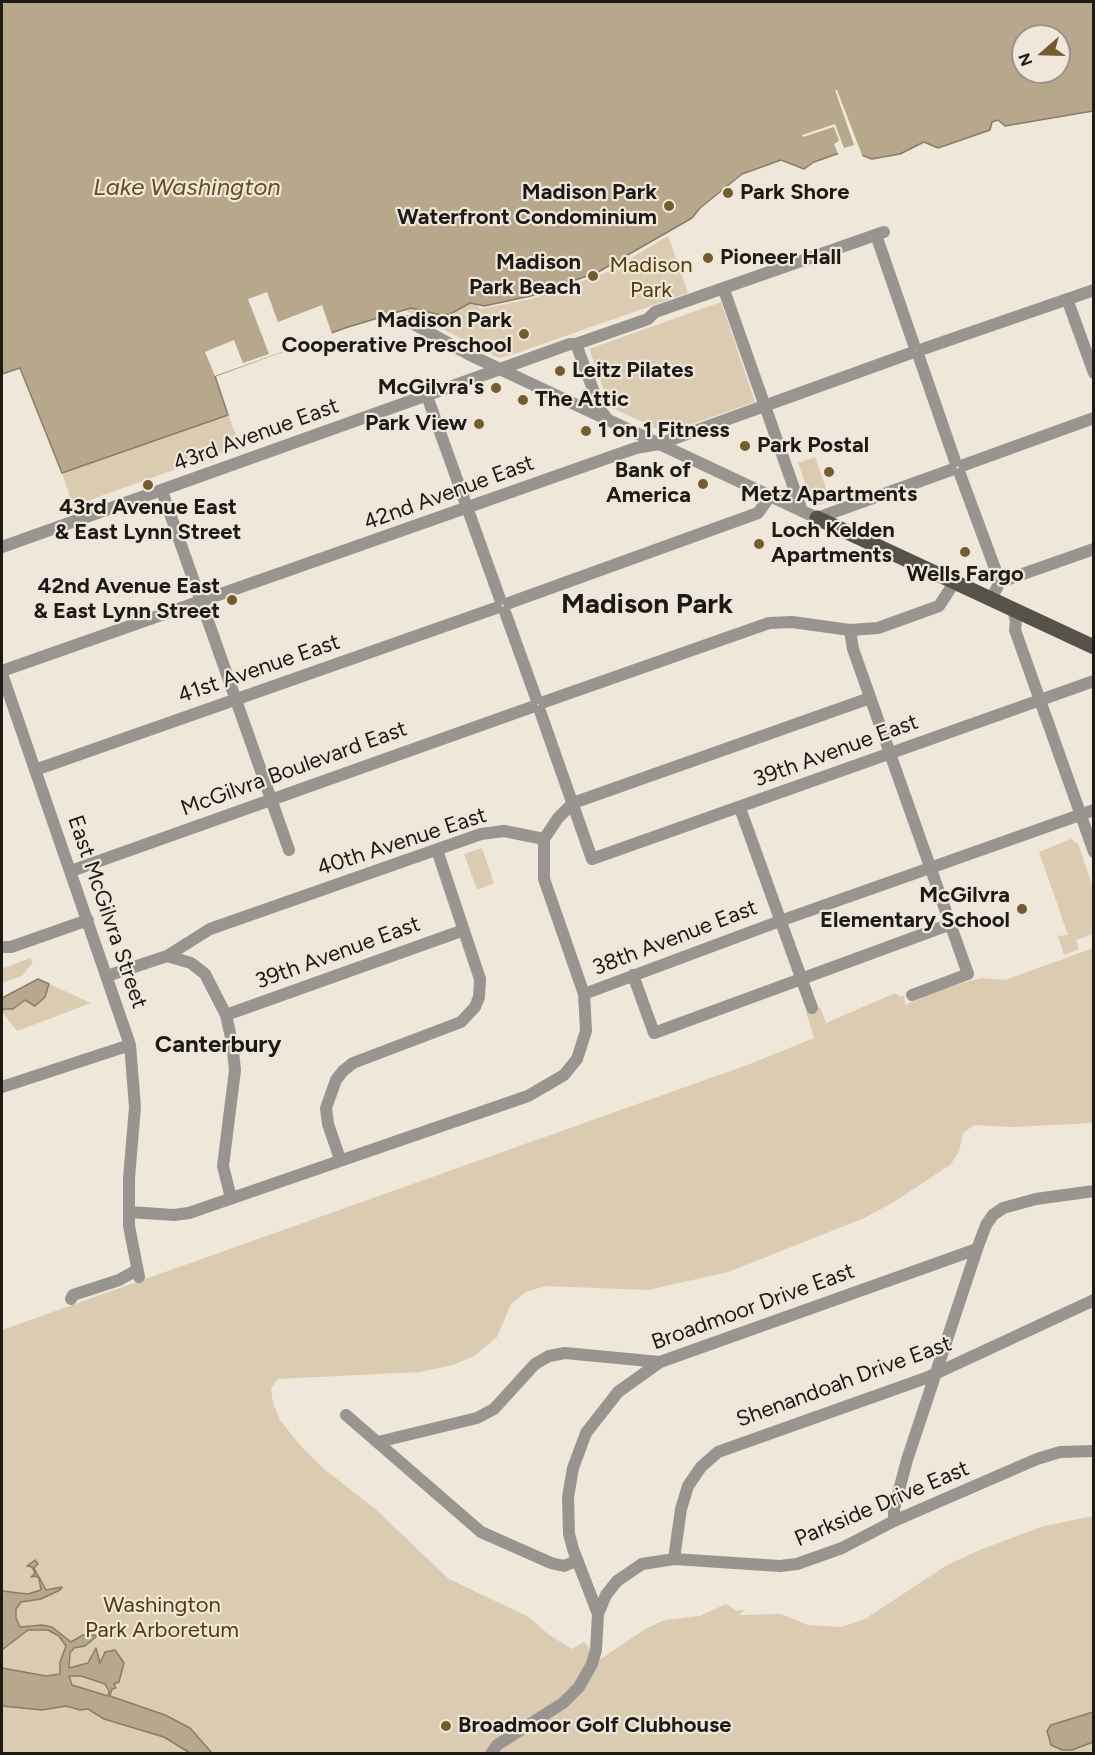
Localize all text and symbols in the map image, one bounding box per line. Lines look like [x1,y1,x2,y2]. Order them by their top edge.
north arrow [1011,24,1071,84]
text: N [1014,51,1037,69]
water label: Lake Washington [93,174,281,202]
place label: Madison Park Waterfront Condominium [397,180,657,231]
place label: Park Shore [740,180,849,206]
marker: Park Shore [721,186,735,200]
marker: Madison Park Waterfront Condominium [662,199,676,213]
place label: Pioneer Hall [720,245,841,271]
place label: Madison Park Beach [469,250,581,302]
marker: Pioneer Hall [701,251,715,265]
park label: Madison Park [609,253,693,304]
marker: Madison Park Beach [586,269,600,283]
place label: Madison Park Cooperative Preschool [282,308,512,360]
marker: Madison Park Cooperative Preschool [517,327,531,341]
place label: Leitz Pilates [572,358,694,384]
marker: Leitz Pilates [553,364,567,378]
place label: McGilvra's [378,375,484,401]
marker: McGilvra's [489,381,503,395]
place label: The Attic [535,387,629,413]
street label: 43rd Avenue East [170,393,342,477]
marker: The Attic [516,393,530,407]
place label: Park View [365,411,467,437]
marker: Park View [472,417,486,431]
place label: 1 on 1 Fitness [598,418,730,444]
marker: 1 on 1 Fitness [579,424,593,438]
place label: Park Postal [757,433,869,459]
marker: Park Postal [738,439,752,453]
street label: 42nd Avenue East [360,450,538,536]
place label: Bank of America [606,458,691,510]
marker: Metz Apartments [822,465,836,479]
marker: Bank of America [696,477,710,491]
marker: 43rd Avenue East & East Lynn Street [141,478,155,492]
place label: Metz Apartments [741,482,917,508]
place label: 43rd Avenue East & East Lynn Street [55,495,241,546]
place label: Loch Kelden Apartments [771,518,895,570]
marker: Loch Kelden Apartments [752,537,766,551]
marker: Wells Fargo [958,545,972,559]
place label: Wells Fargo [906,562,1024,588]
place label: 42nd Avenue East & East Lynn Street [33,574,220,626]
district label: Madison Park [561,588,733,622]
marker: 42nd Avenue East & East Lynn Street [225,593,239,607]
street label: 41st Avenue East [175,629,343,709]
street label: 39th Avenue East [750,709,922,793]
street label: McGilvra Boulevard East [177,716,411,822]
street label: 40th Avenue East [314,802,490,882]
street label: East McGilvra Street [62,812,152,1012]
place label: McGilvra Elementary School [820,883,1010,934]
street label: 38th Avenue East [589,894,761,982]
marker: McGilvra Elementary School [1015,902,1029,916]
street label: 39th Avenue East [252,911,424,995]
district label: Canterbury [155,1031,281,1059]
street label: Broadmoor Drive East [648,1258,858,1356]
street label: Shenandoah Drive East [733,1331,955,1433]
street label: Parkside Drive East [791,1455,973,1553]
park label: Washington Park Arboretum [85,1593,239,1645]
place label: Broadmoor Golf Clubhouse [458,1713,731,1739]
marker: Broadmoor Golf Clubhouse [439,1719,453,1733]

